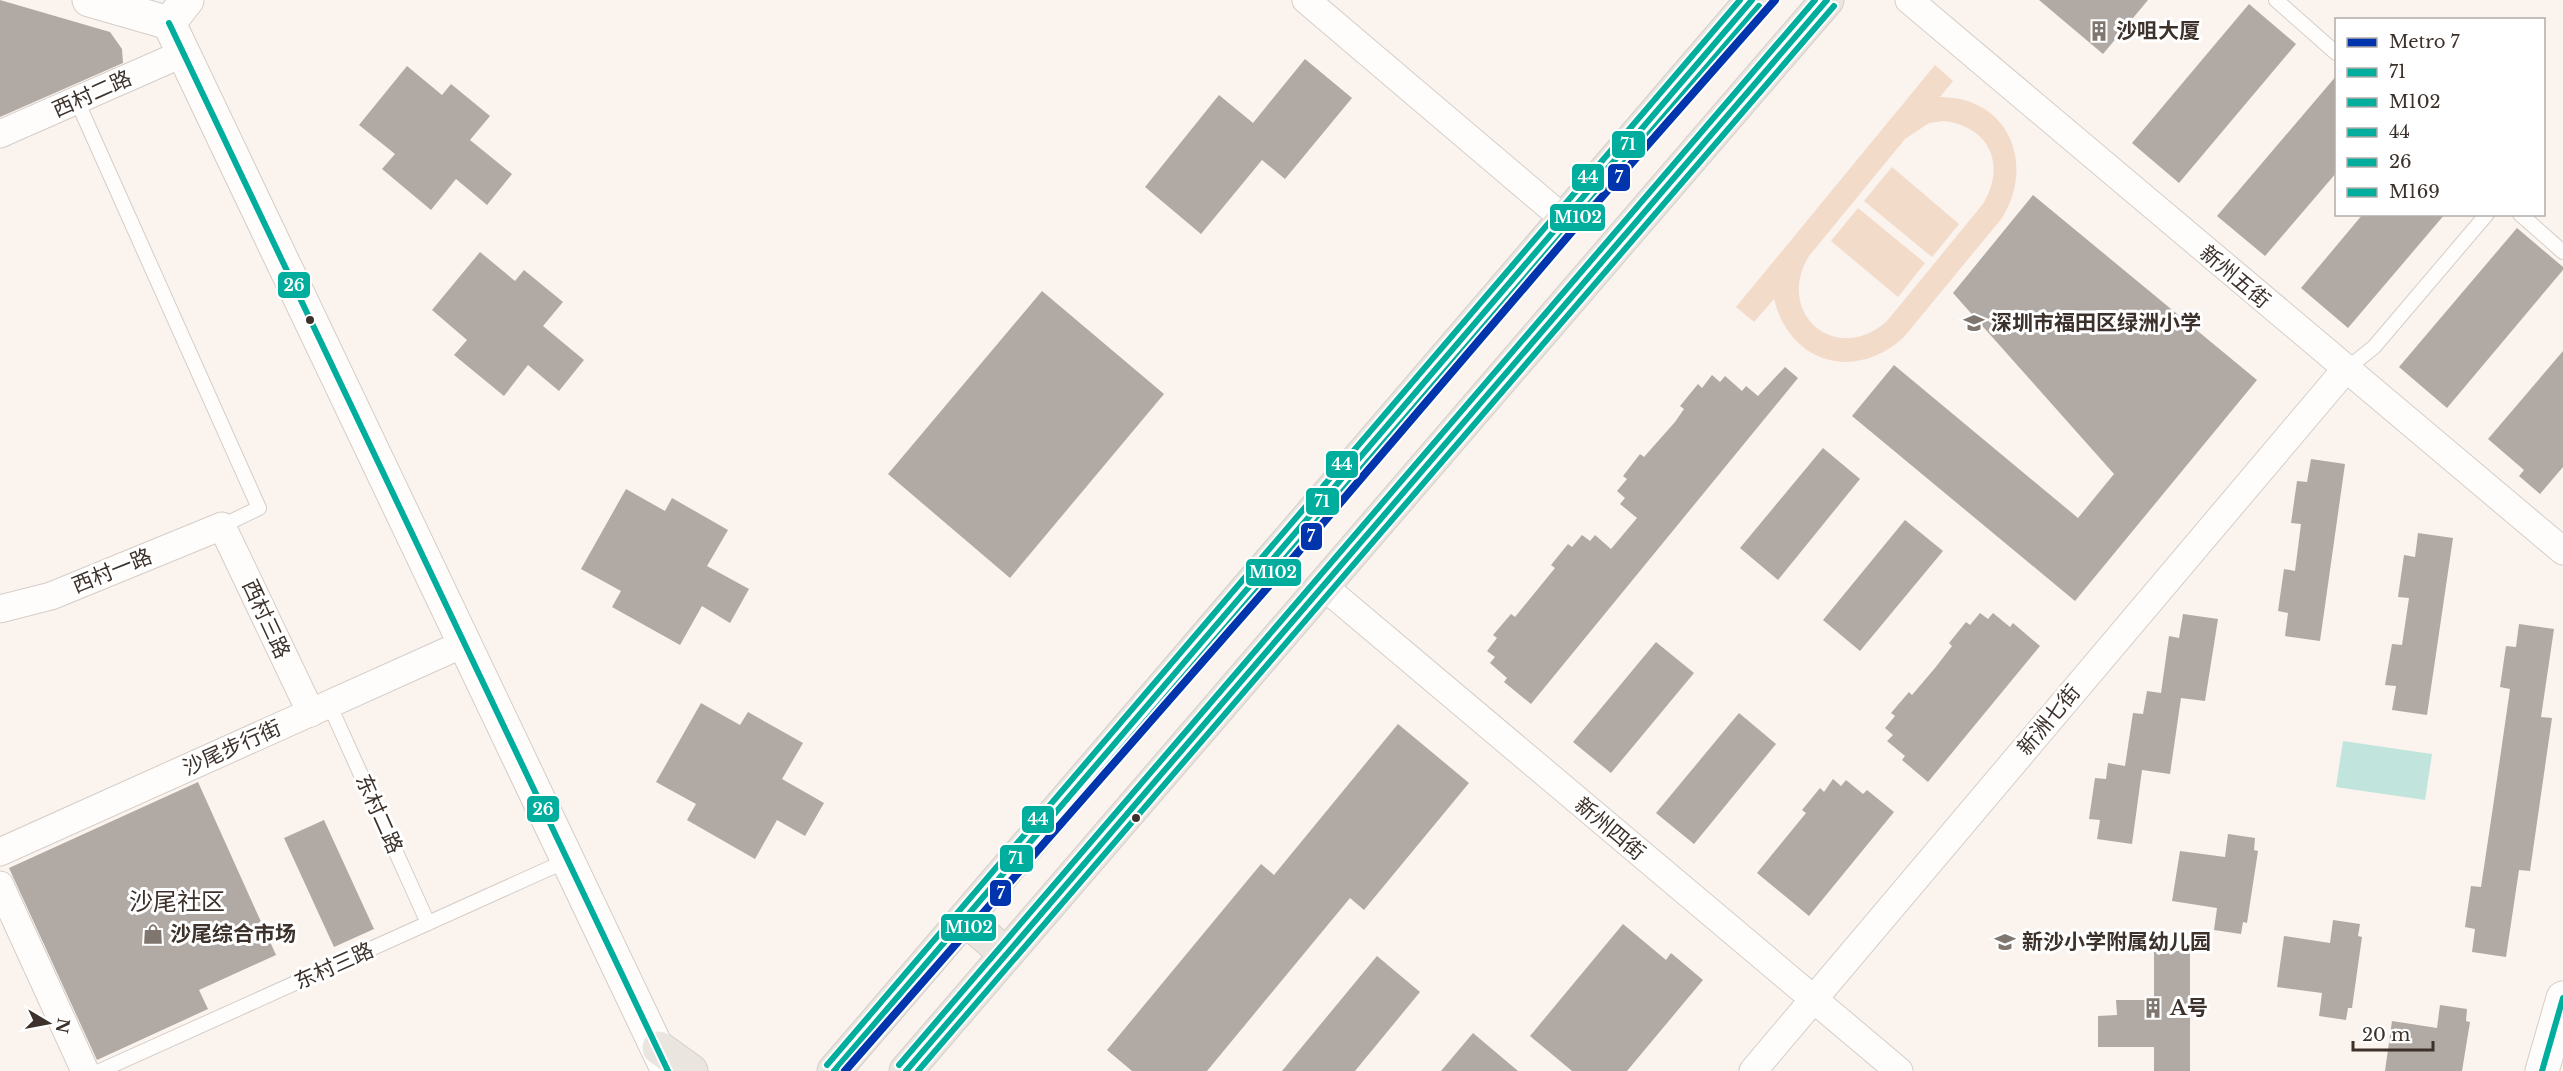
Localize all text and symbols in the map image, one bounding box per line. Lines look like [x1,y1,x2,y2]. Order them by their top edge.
place label: 沙咀大厦 [2116,18,2200,44]
legend [2335,18,2545,216]
building icon: 沙咀大厦 [2087,19,2111,43]
text: Metro 7 [2389,31,2461,53]
text: 71 [2389,61,2406,83]
street label: 西村二路 [48,65,136,123]
text: M102 [2389,91,2441,113]
text: 44 [2389,121,2410,143]
line badge: 71 [1611,130,1646,159]
text: 71 [1620,134,1636,154]
text: 26 [2389,151,2412,173]
line badge: 44 [1571,163,1605,192]
line badge: 7 [1607,163,1631,192]
text: 44 [1577,167,1599,187]
text: 7 [1615,167,1624,187]
text: M169 [2389,181,2440,203]
line badge: M102 [1549,203,1606,232]
text: M102 [1554,207,1602,227]
street label: 新州五街 [2194,240,2276,314]
line badge: 26 [277,271,311,299]
text: 26 [283,275,305,295]
place label: 深圳市福田区绿洲小学 [1991,310,2201,336]
school or university icon: 深圳市福田区绿洲小学 [1962,311,1986,335]
unlabelled marker [304,314,316,326]
line badge: 44 [1325,450,1359,479]
text: 44 [1331,454,1353,474]
line badge: 71 [1305,487,1340,516]
text: 71 [1314,491,1330,511]
line badge: 7 [1300,522,1323,551]
text: 7 [1307,526,1316,546]
street label: 西村一路 [68,543,156,599]
line badge: M102 [1245,558,1302,587]
text: M102 [1249,562,1297,582]
street label: 西村三路 [236,575,296,663]
street label: 新洲七街 [2012,679,2086,761]
street label: 沙尾步行街 [179,715,285,781]
street label: 东村二路 [350,770,408,858]
street label: 新州四街 [1569,792,1651,866]
line badge: 26 [526,795,560,823]
text: 26 [532,799,554,819]
line badge: 44 [1021,805,1055,834]
text: 44 [1027,809,1049,829]
unlabelled marker [1130,812,1142,824]
line badge: 71 [999,844,1034,873]
text: 71 [1008,848,1024,868]
line badge: 7 [989,879,1012,907]
text: 7 [997,883,1006,903]
district label: 沙尾社区 [129,887,225,916]
line badge: M102 [940,913,997,942]
text: M102 [945,917,993,937]
place label: 沙尾综合市场 [170,921,296,947]
shop icon: 沙尾综合市场 [141,922,165,946]
place label: 新沙小学附属幼儿园 [2022,929,2211,955]
school or university icon: 新沙小学附属幼儿园 [1993,930,2017,954]
street label: 东村三路 [290,937,378,995]
north arrow [18,993,78,1053]
place label: A号 [2169,995,2208,1021]
building icon: A号 [2141,996,2165,1020]
scale bar [2353,1014,2432,1052]
text: N [52,1016,74,1035]
text: 20 m [2362,1024,2410,1046]

